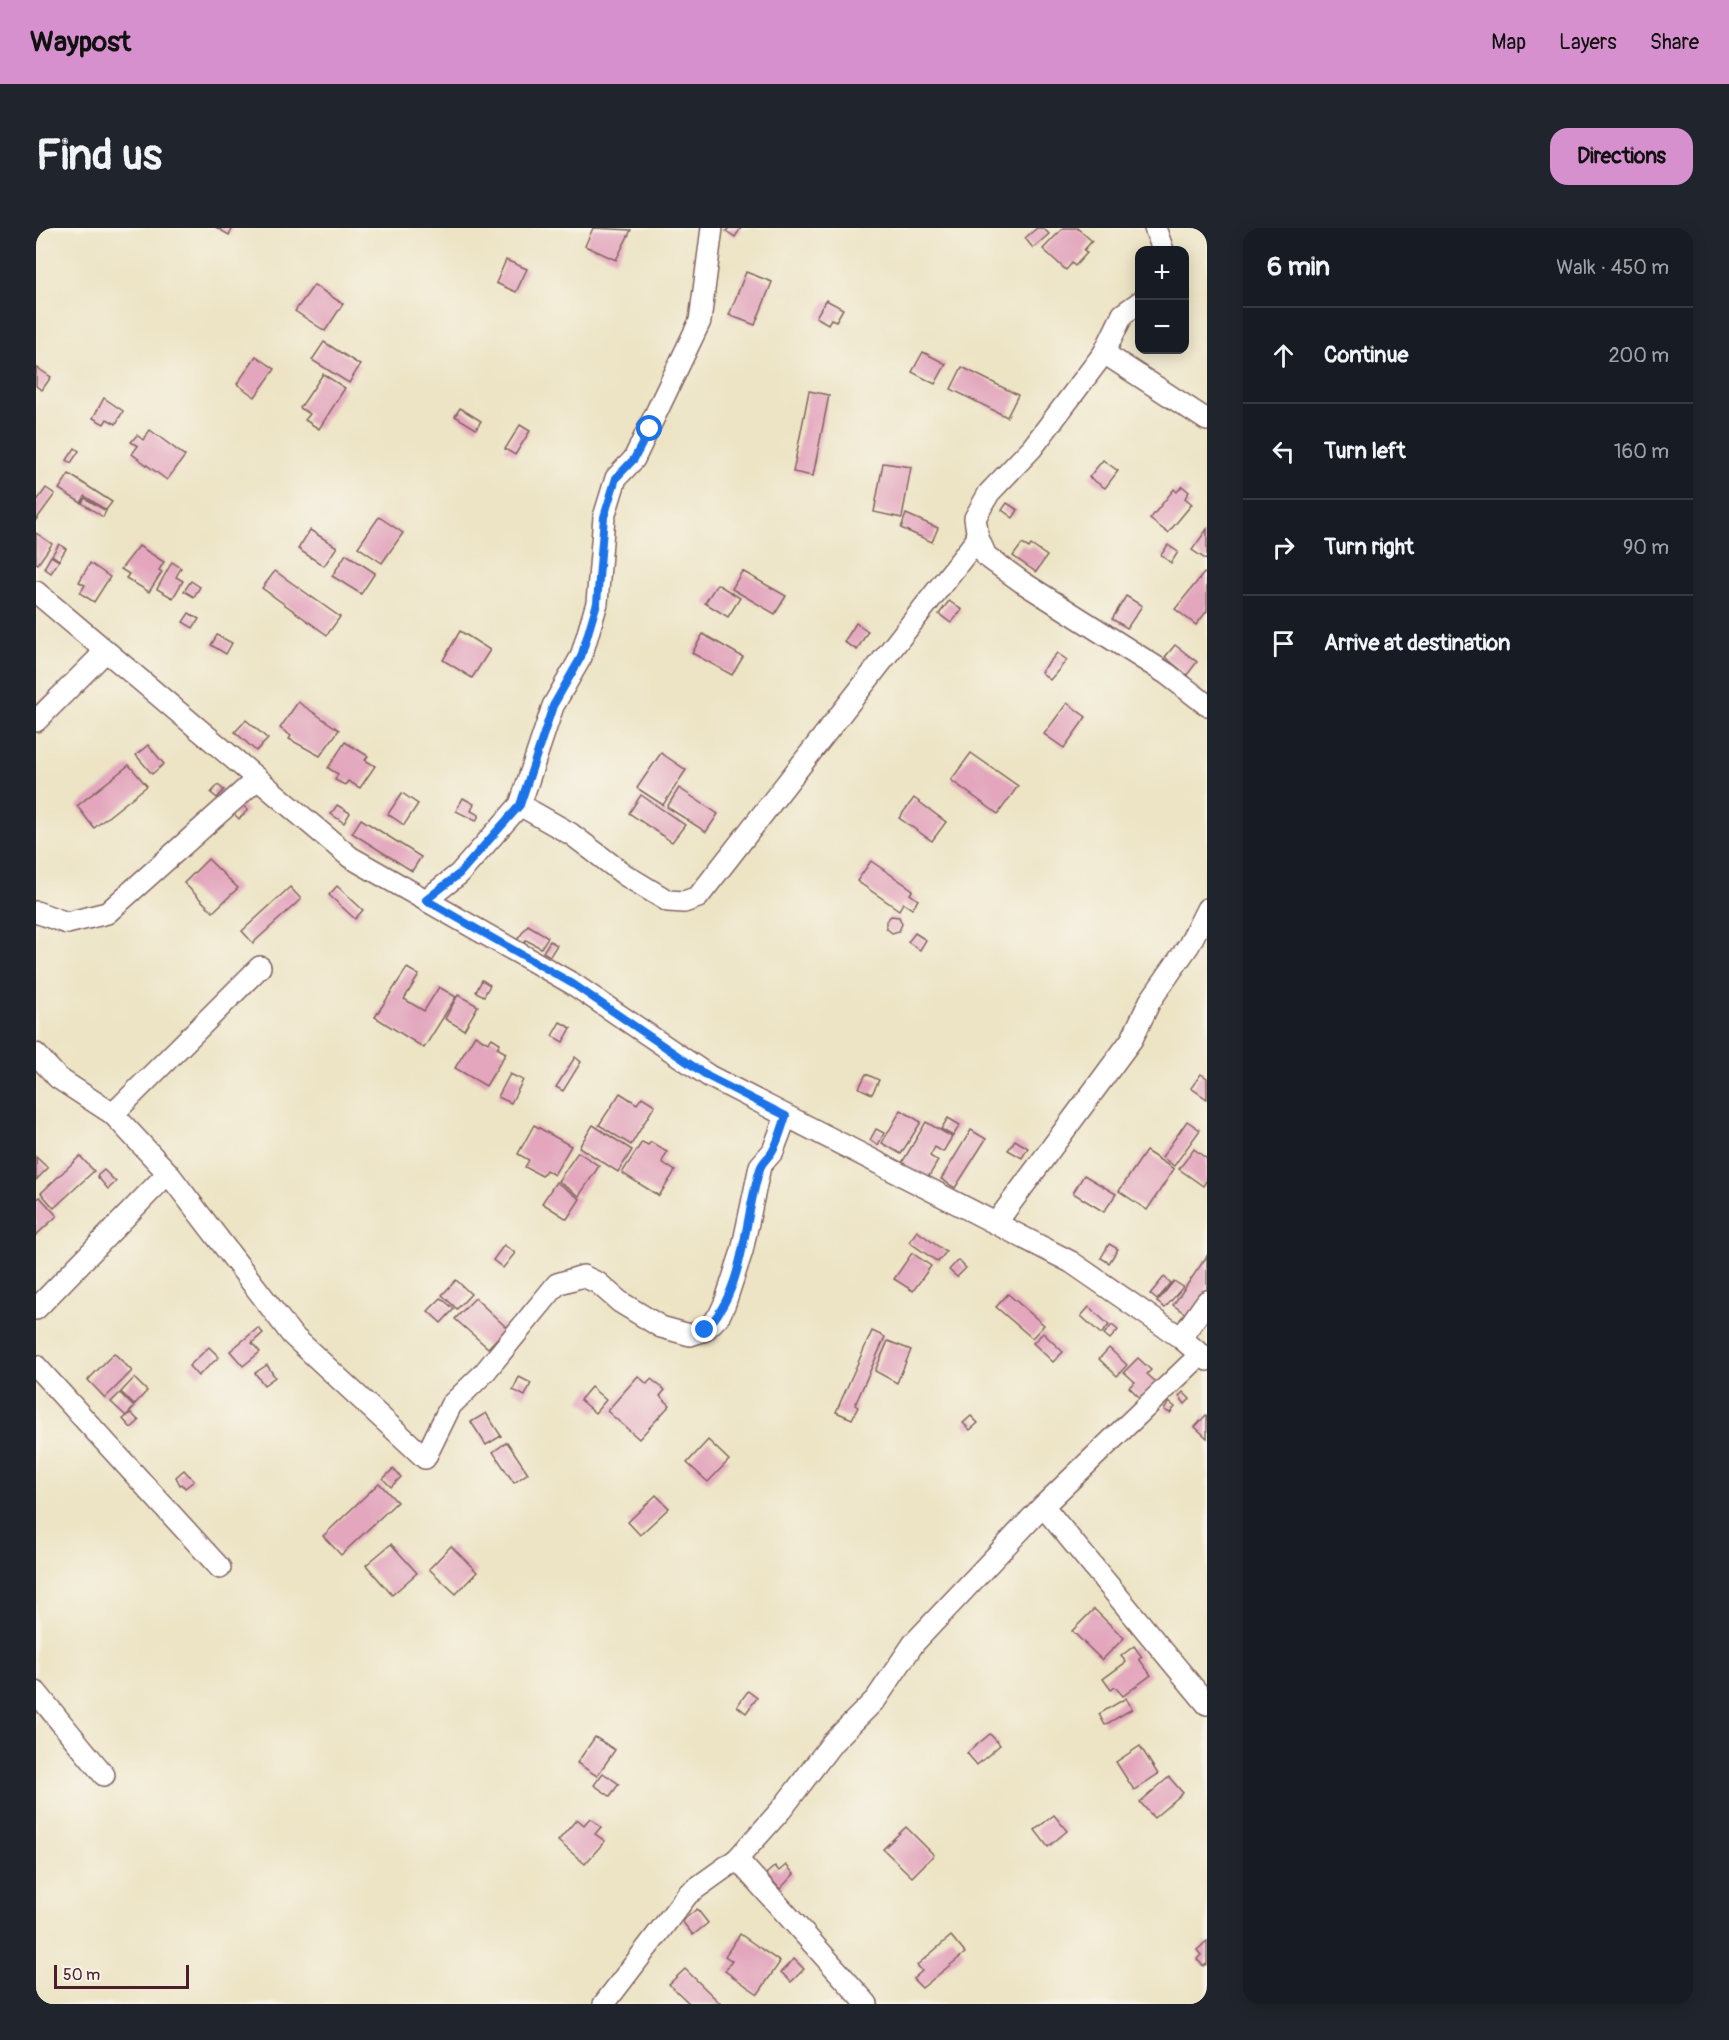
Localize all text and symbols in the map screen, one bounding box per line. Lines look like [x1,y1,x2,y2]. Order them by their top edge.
text: Waypost [30,25,131,60]
text: Map [1491,29,1526,56]
text: Layers [1559,29,1617,56]
text: Share [1650,29,1699,56]
button: Directions [1550,128,1693,185]
text: Find us [36,130,162,182]
map controls [1135,246,1189,354]
button: + [1135,246,1189,300]
text: 6 min [1267,251,1330,283]
text: Walk · 450 m [1556,255,1669,280]
button: − [1135,300,1189,354]
icon: ahead [1267,339,1300,372]
text: Continue [1324,341,1408,369]
text: 200 m [1608,343,1669,368]
route start [636,415,662,441]
icon: left [1267,435,1300,468]
text: Turn left [1324,437,1406,465]
text: 160 m [1614,439,1669,464]
icon: right [1267,531,1300,564]
text: Turn right [1324,533,1414,561]
text: 90 m [1623,535,1669,560]
icon: arrive [1267,627,1300,660]
text: Arrive at destination [1324,629,1510,657]
route end [691,1316,717,1342]
scale bar [54,1962,189,1990]
text: 50 m [63,1965,100,1985]

